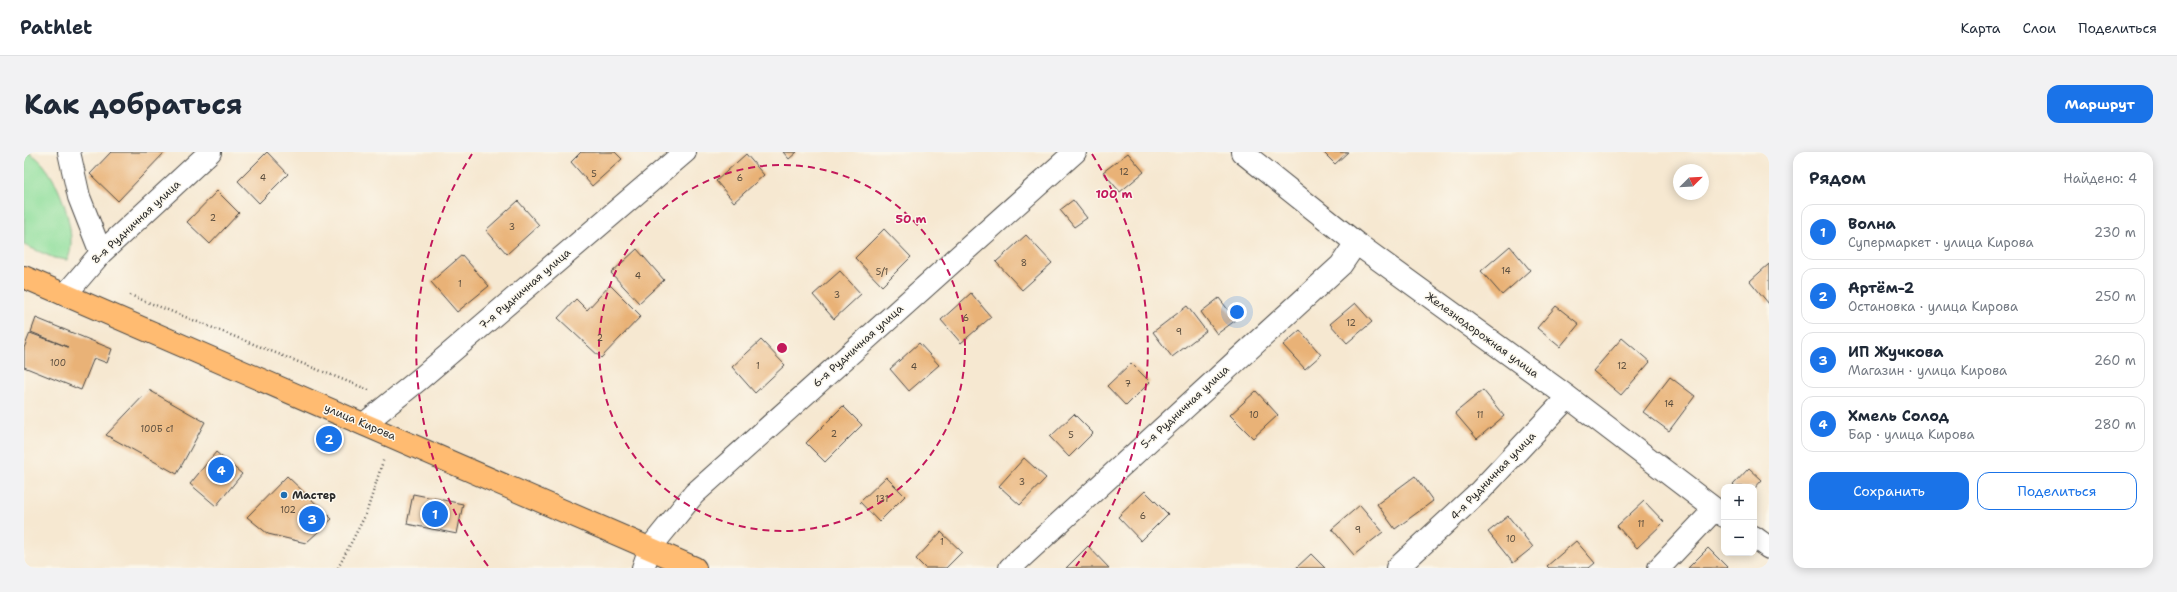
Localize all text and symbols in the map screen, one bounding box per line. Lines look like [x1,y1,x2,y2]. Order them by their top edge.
text: Pathlet [20,15,92,40]
text: Карта [1960,19,2001,37]
text: Слои [2023,19,2056,37]
text: Поделиться [2078,19,2157,37]
text: Как добраться [24,85,243,123]
button: Маршрут [2047,85,2153,123]
north arrow [1673,164,1709,200]
house number: 12 [1119,166,1129,178]
text: Рядом [1809,167,1866,189]
house number: 5 [591,168,597,180]
text: Найдено: 4 [2063,170,2137,187]
house number: 4 [260,172,266,184]
house number: 6 [737,172,743,184]
street label: 8-я Рудничная улица [88,177,184,267]
text: 100 m [1096,186,1133,202]
text: 50 m [896,211,927,227]
house number: 2 [210,212,216,224]
text: Волна [1848,214,1896,234]
house number: 3 [509,221,515,233]
text: 1 [1820,224,1826,241]
text: 230 m [2094,224,2136,241]
text: Супермаркет · улица Кирова [1848,234,2034,251]
street label: 7-я Рудничная улица [476,245,574,333]
house number: 8 [1021,257,1027,269]
house number: 14 [1501,265,1511,277]
house number: 5/1 [876,266,888,278]
house number: 4 [635,270,641,282]
house number: 1 [458,278,462,290]
text: Артём-2 [1848,278,1914,298]
text: 2 [1818,288,1828,305]
text: 250 m [2095,288,2136,305]
house number: 3 [834,289,840,301]
street label: Железнодорожная улица [1422,289,1542,381]
text: Остановка · улица Кирова [1848,298,2018,315]
street label: 6-я Рудничная улица [810,301,907,391]
your location [1227,302,1247,322]
house number: 6 [963,312,969,324]
house number: 12 [1346,317,1356,329]
house number: 9 [1176,326,1182,338]
house number: 2 [597,332,603,344]
centre of rings [775,341,789,355]
text: ИП Жучкова [1848,342,1944,362]
text: 3 [1818,352,1828,369]
text: 260 m [2094,352,2136,369]
house number: 100 [50,357,66,369]
house number: 1 [756,360,760,372]
house number: 12 [1617,360,1627,372]
house number: 4 [911,361,917,373]
street label: 5-я Рудничная улица [1137,362,1233,452]
text: Магазин · улица Кирова [1848,362,2007,379]
house number: 7 [1125,378,1131,390]
house number: 14 [1664,398,1674,410]
street label: улица Кирова [322,400,398,444]
text: Хмель Солод [1848,406,1949,426]
house number: 10 [1249,409,1259,421]
house number: 11 [1476,409,1484,421]
text: 4 [1818,416,1828,433]
text: 280 m [2094,416,2136,433]
house number: 100Б с1 [141,423,173,435]
pin: 2 [316,424,342,454]
text: Бар · улица Кирова [1848,426,1975,443]
house number: 2 [831,428,837,440]
house number: 5 [1068,429,1074,441]
street label: 4-я Рудничная улица [1447,429,1539,523]
pin: 4 [208,455,234,485]
button: Сохранить [1809,472,1969,510]
button: Поделиться [1977,472,2137,510]
house number: 3 [1019,476,1025,488]
map controls [1721,484,1757,556]
button: + [1721,484,1757,520]
place label: Мастер [292,488,336,503]
marker: Мастер [279,490,289,500]
house number: 131 [876,493,888,505]
pin: 1 [422,499,448,529]
house number: 102 [280,504,296,516]
pin: 3 [299,504,325,534]
house number: 6 [1140,510,1146,522]
house number: 11 [1637,518,1645,530]
button: − [1721,520,1757,556]
house number: 9 [1355,524,1361,536]
house number: 10 [1506,533,1516,545]
house number: 1 [940,536,944,548]

